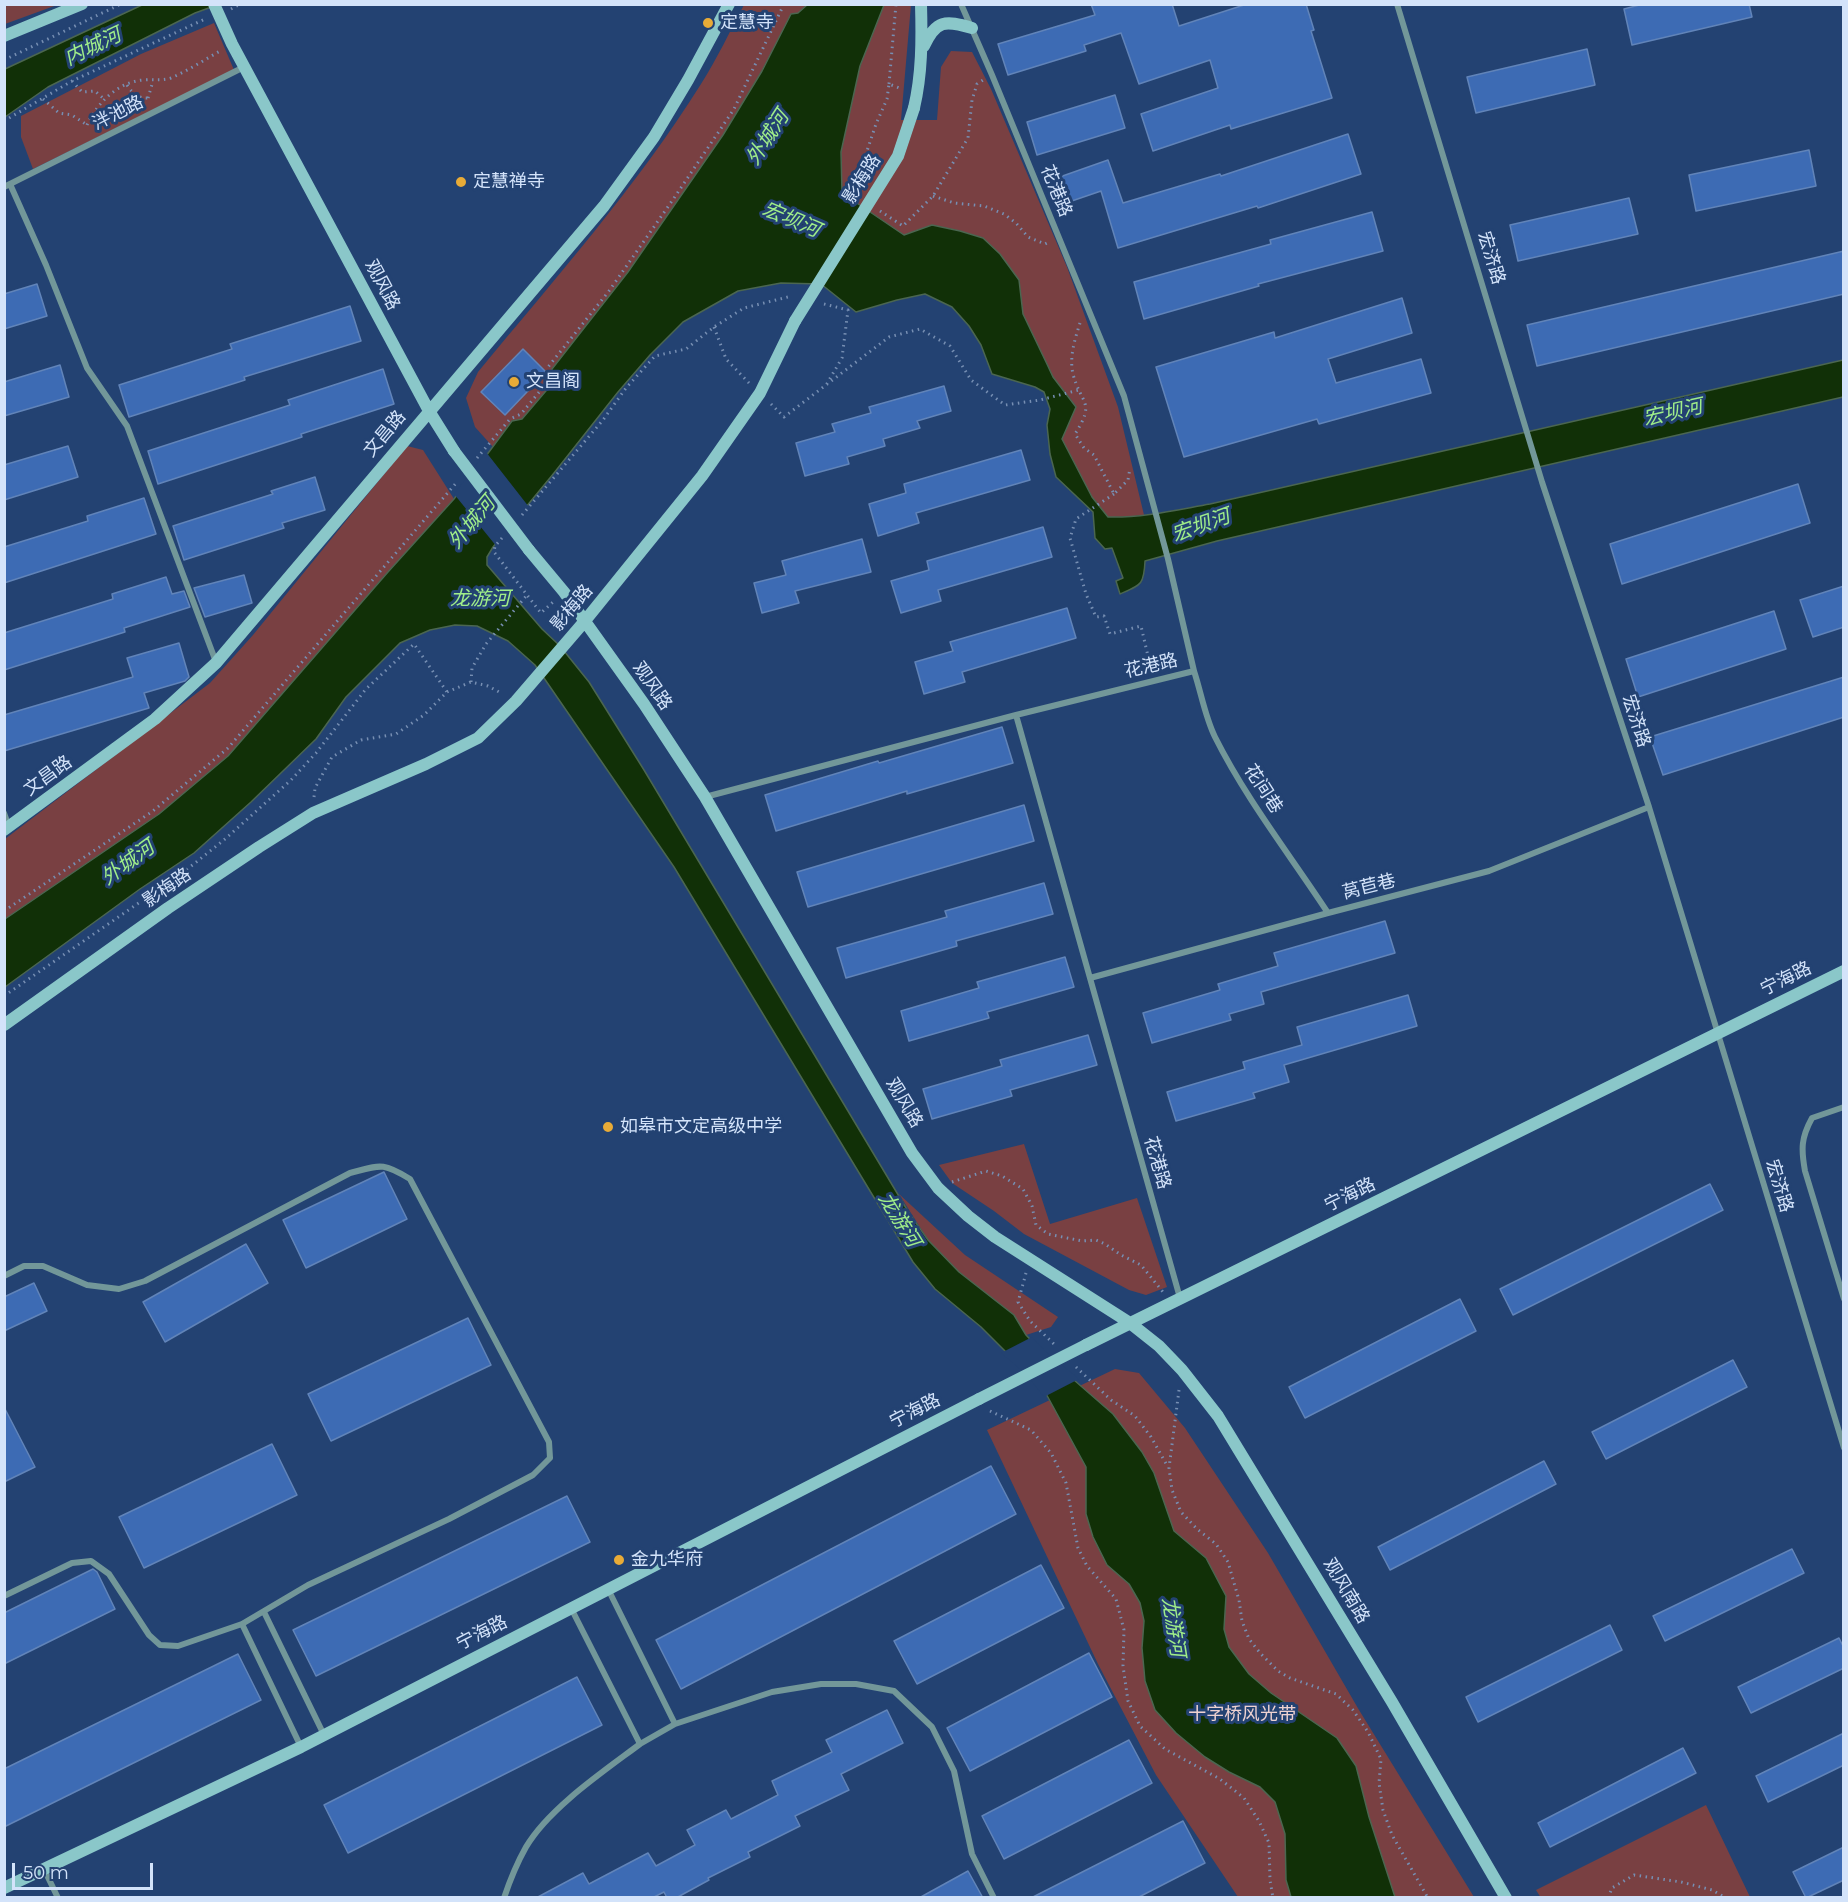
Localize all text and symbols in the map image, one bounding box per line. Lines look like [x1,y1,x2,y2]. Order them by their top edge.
place label: 定慧寺 [720,12,774,34]
marker: 定慧寺 [701,16,715,30]
water label: 内城河 [61,23,125,71]
street label: 泮池路 [89,91,147,135]
water label: 外城河 [742,106,794,170]
street label: 影梅路 [839,150,885,208]
street label: 花港路 [1036,162,1076,220]
place label: 定慧禅寺 [473,171,545,193]
marker: 定慧禅寺 [454,175,468,189]
water label: 宏坝河 [759,197,823,243]
street label: 宏济路 [1473,229,1509,287]
street label: 观风路 [360,256,404,314]
place label: 文昌阁 [526,371,580,393]
marker: 文昌阁 [507,375,521,389]
water label: 宏坝河 [1641,395,1705,431]
street label: 文昌路 [359,406,411,462]
water label: 外城河 [444,492,500,554]
water label: 宏坝河 [1169,504,1233,548]
street label: 影梅路 [546,580,598,636]
water label: 龙游河 [450,587,510,611]
street label: 花港路 [1122,649,1180,683]
street label: 观风路 [628,658,676,714]
street label: 宏济路 [1617,692,1655,750]
street label: 文昌路 [20,751,76,801]
street label: 花间巷 [1239,760,1287,818]
water label: 外城河 [97,836,159,890]
street label: 影梅路 [139,864,195,912]
street label: 莴苣巷 [1340,870,1398,904]
street label: 宁海路 [1757,957,1815,1001]
street label: 观风路 [881,1074,927,1132]
place label: 如皋市文定高级中学 [620,1116,782,1138]
marker: 如皋市文定高级中学 [601,1120,615,1134]
street label: 花港路 [1139,1134,1175,1192]
street label: 宏济路 [1761,1157,1797,1215]
street label: 宁海路 [1321,1173,1379,1217]
water label: 龙游河 [873,1188,925,1252]
street label: 宁海路 [886,1389,944,1433]
place label: 金九华府 [631,1549,703,1571]
marker: 金九华府 [612,1553,626,1567]
street label: 观风南路 [1318,1555,1374,1627]
water label: 龙游河 [1156,1595,1190,1659]
street label: 宁海路 [453,1611,511,1655]
park label: 十字桥风光带 [1188,1704,1296,1726]
scale bar [15,1851,156,1889]
text: 50 m [23,1862,69,1884]

